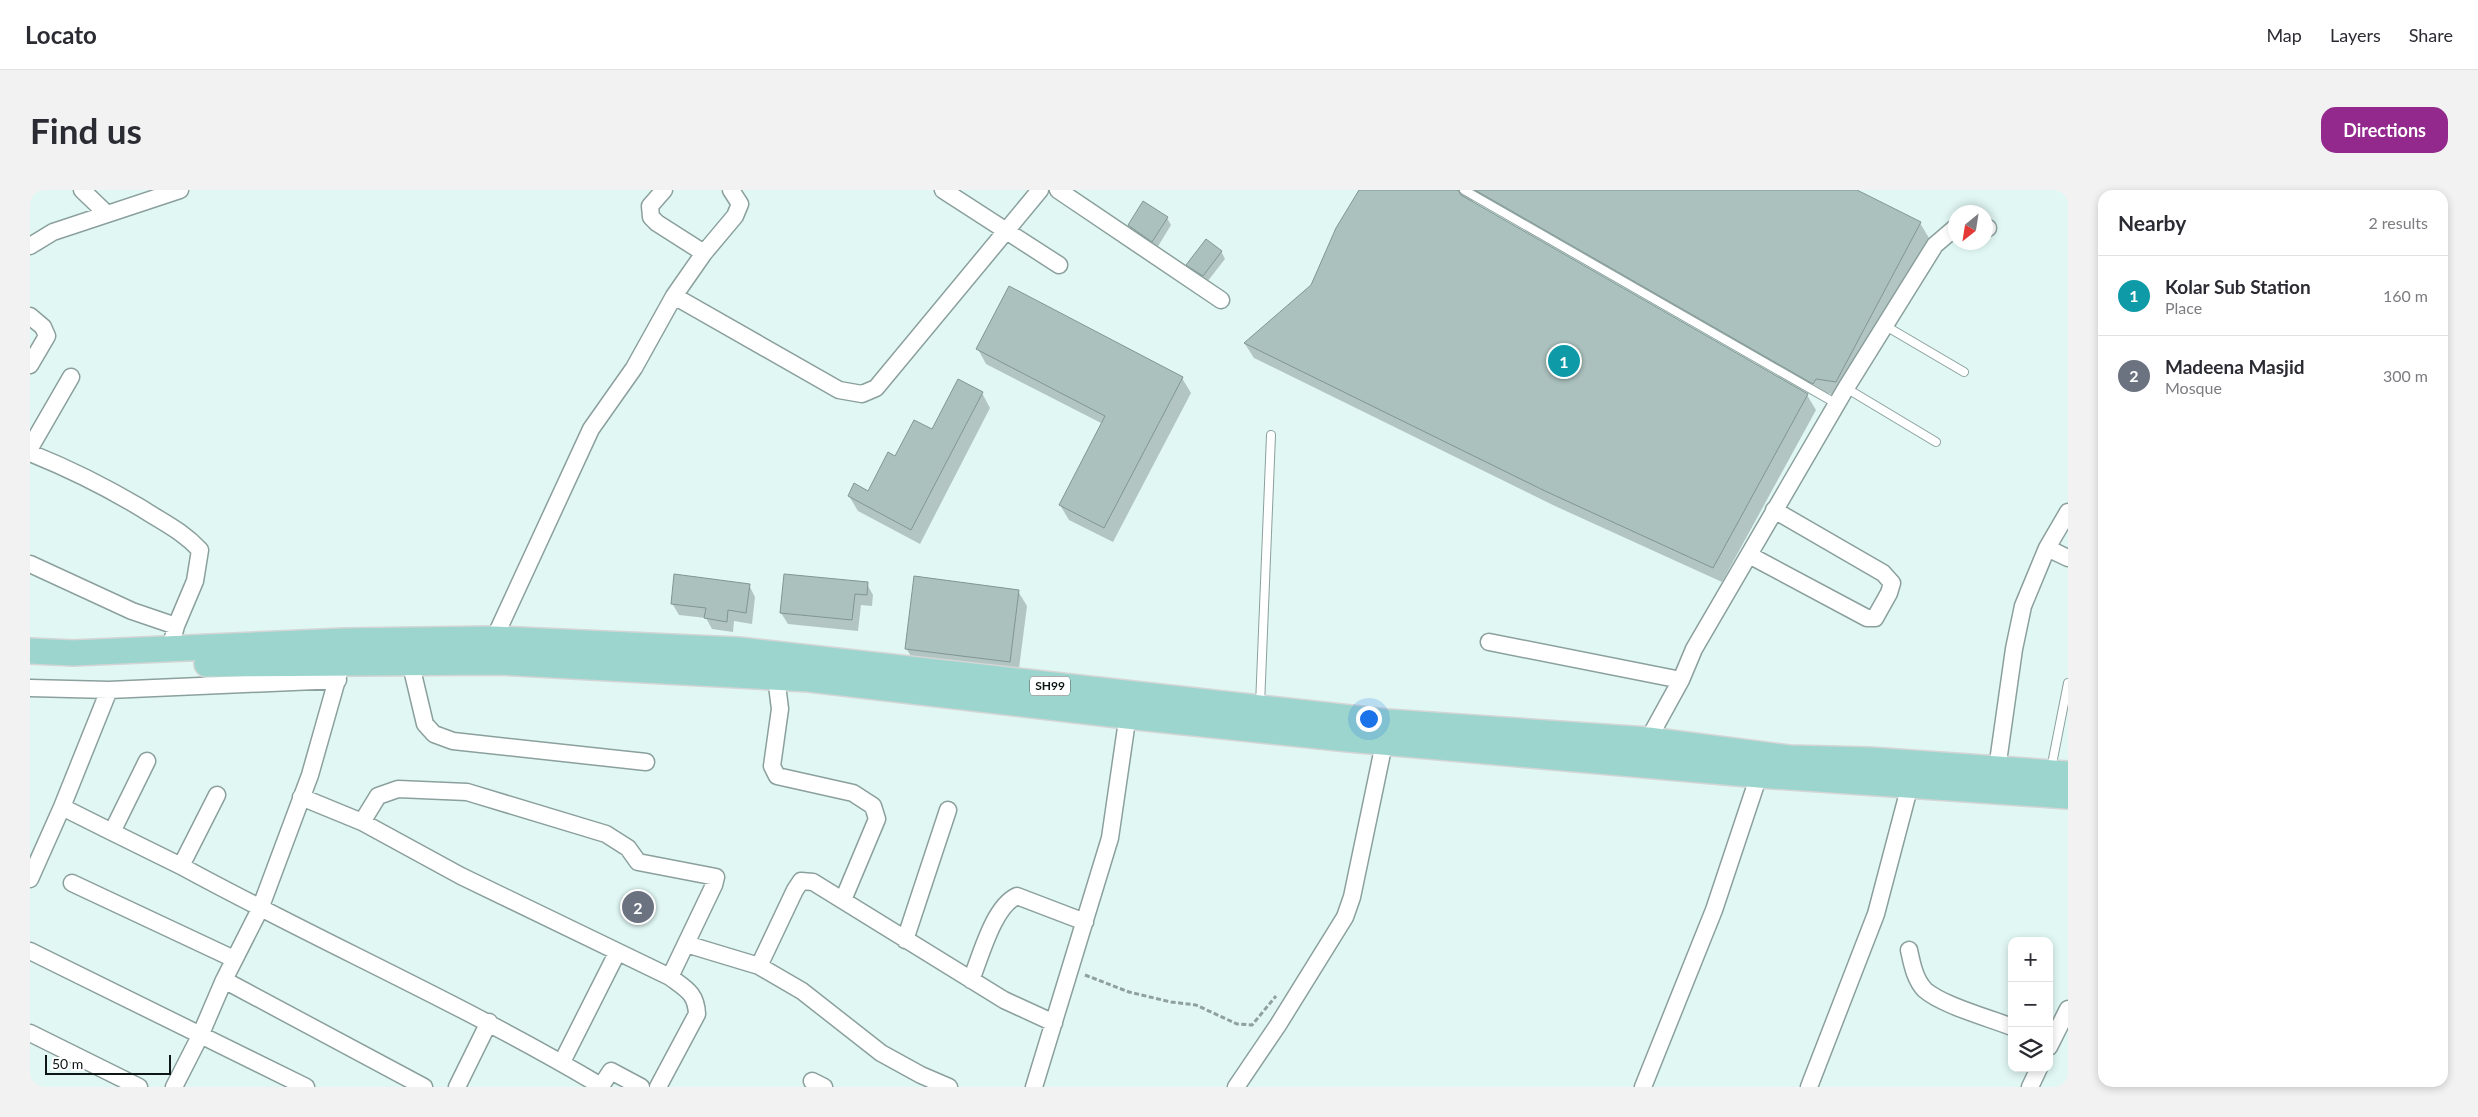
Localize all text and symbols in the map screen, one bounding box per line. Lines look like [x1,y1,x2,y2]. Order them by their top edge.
text: Locato [25,20,97,49]
text: Map [2266,24,2302,46]
text: Layers [2330,24,2381,46]
text: Share [2409,24,2453,46]
button: Directions [2321,107,2448,153]
text: Find us [30,109,142,151]
north arrow [1948,205,1993,250]
text: Nearby [2118,210,2186,235]
text: 2 results [2368,213,2428,232]
text: Kolar Sub Station [2165,275,2311,298]
text: 1 [2129,286,2139,305]
text: 160 m [2383,286,2428,305]
text: Place [2165,298,2202,317]
pin: 1 [1548,342,1580,380]
text: Madeena Masjid [2165,355,2305,378]
text: 2 [2129,366,2139,385]
text: 300 m [2383,366,2428,385]
text: Mosque [2165,378,2222,397]
road number: SH99 [1030,676,1070,696]
your location [1356,706,1382,732]
pin: 2 [622,888,654,926]
map controls [2008,937,2053,1072]
button: + [2008,937,2053,982]
button: − [2008,982,2053,1027]
button: layers [2008,1027,2053,1072]
scale bar [45,1052,171,1075]
text: 50 m [52,1055,83,1072]

